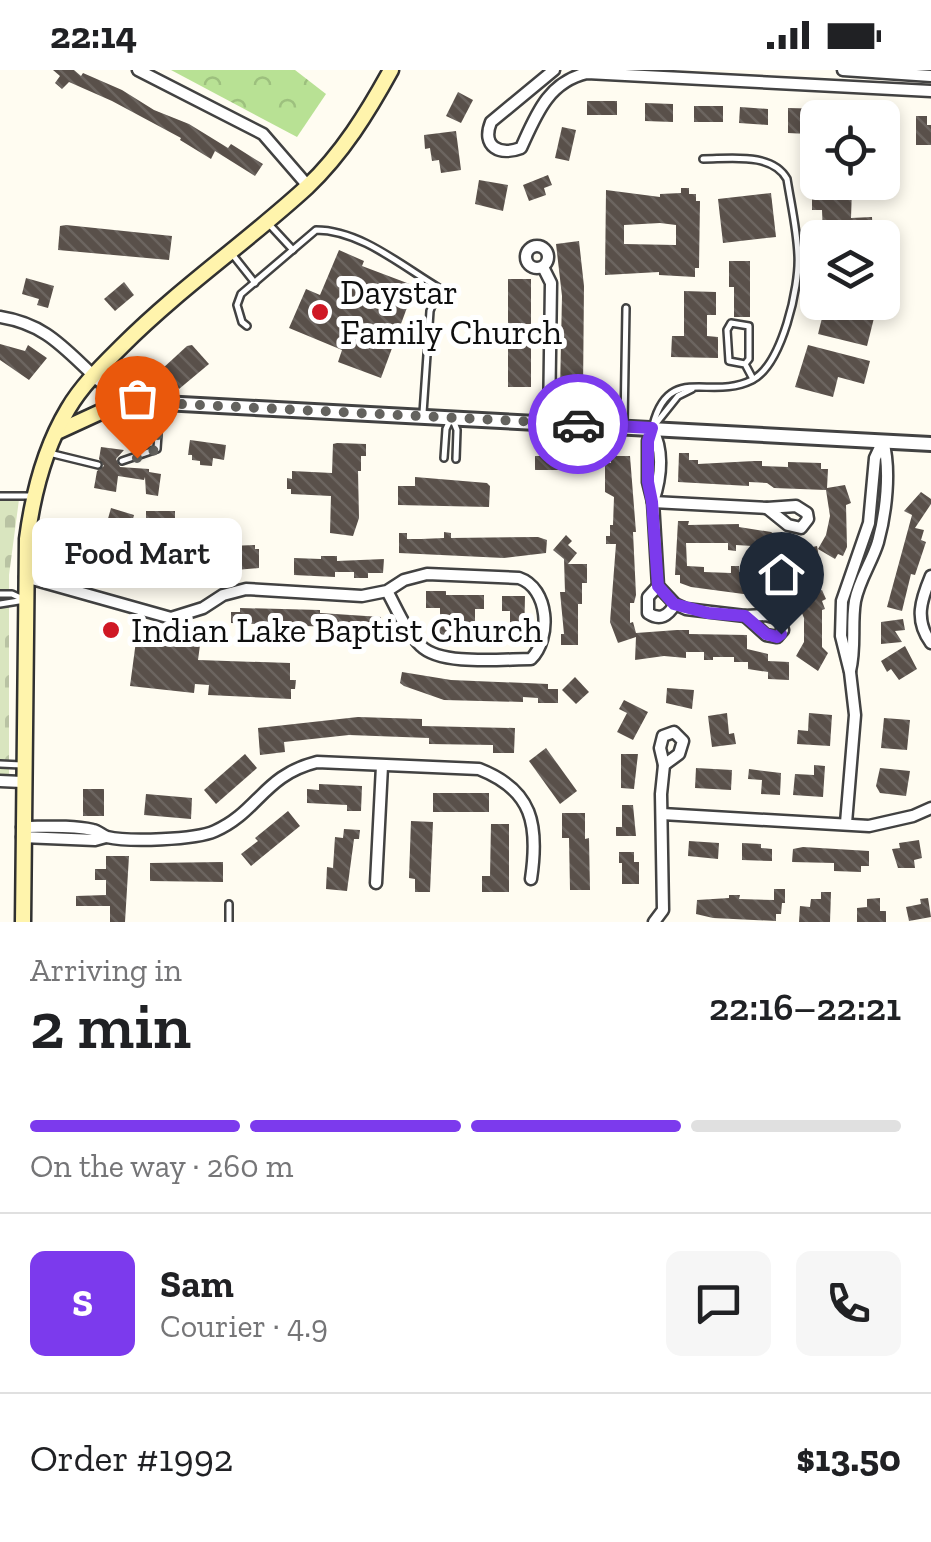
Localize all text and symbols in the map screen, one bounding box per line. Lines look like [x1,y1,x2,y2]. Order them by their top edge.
text: 22:14 [50,12,137,58]
map controls [800,100,900,320]
button: locate [800,100,900,200]
button: layers [800,220,900,320]
place label: Daystar Family Church [340,271,563,353]
marker: Daystar Family Church [309,301,331,323]
pin [95,356,180,459]
icon: bag [110,371,165,426]
courier [528,374,628,474]
icon: car [551,397,606,452]
callout: Food Mart [32,518,242,588]
pin [739,532,824,635]
text: Food Mart [64,534,210,572]
icon: home [754,547,809,602]
place label: Indian Lake Baptist Church [131,609,543,651]
marker: Indian Lake Baptist Church [100,619,122,641]
text: Arriving in [30,951,182,989]
text: 22:16–22:21 [709,984,901,1030]
text: 2 min [30,987,191,1065]
text: On the way · 260 m [30,1147,294,1185]
button: chat [666,1251,771,1356]
button: phone [796,1251,901,1356]
text: Sam [160,1261,234,1307]
text: S [72,1280,93,1326]
text: Courier · 4.9 [160,1307,328,1345]
text: Order #1992 [30,1435,233,1481]
text: $13.50 [796,1435,901,1481]

